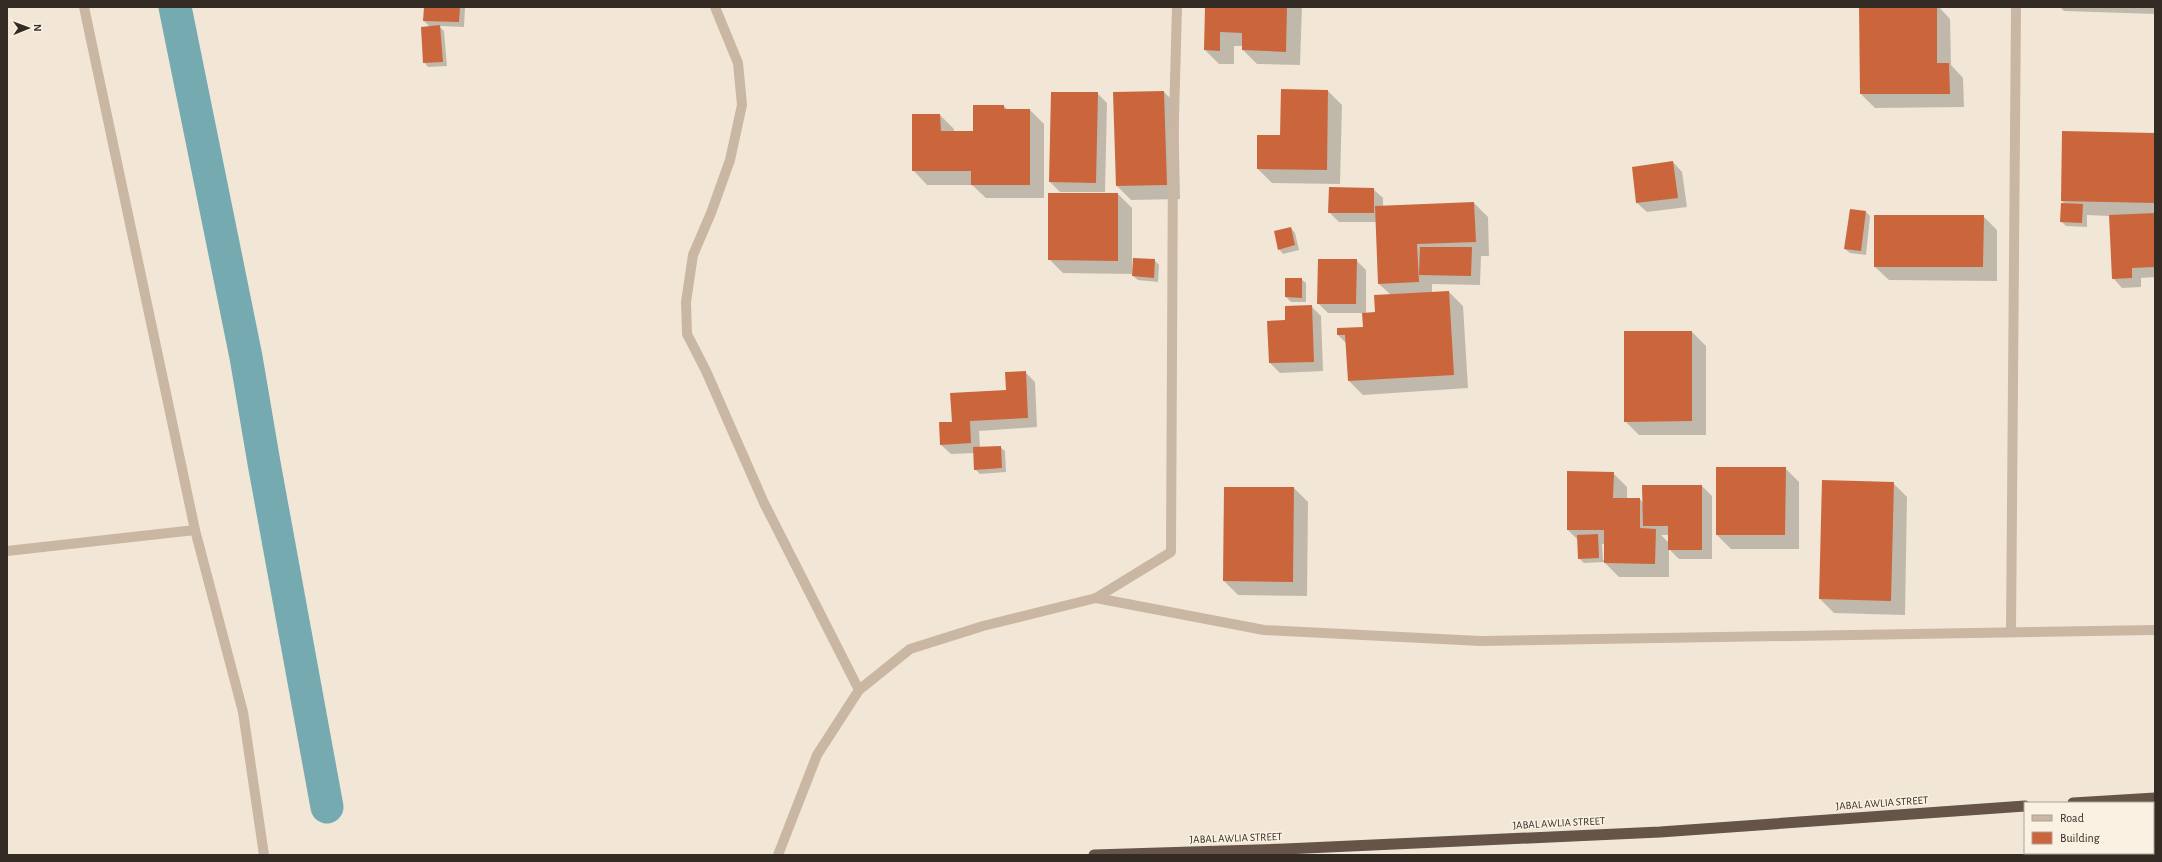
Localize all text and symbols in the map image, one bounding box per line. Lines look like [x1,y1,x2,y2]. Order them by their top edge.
north arrow [8,8,48,48]
text: N [32,24,43,32]
street label: JABAL AWLIA STREET [1835,794,1929,812]
legend [2024,802,2154,854]
text: Road [2060,812,2084,824]
street label: JABAL AWLIA STREET [1512,815,1606,831]
street label: JABAL AWLIA STREET [1190,831,1283,845]
text: Building [2060,832,2100,844]

